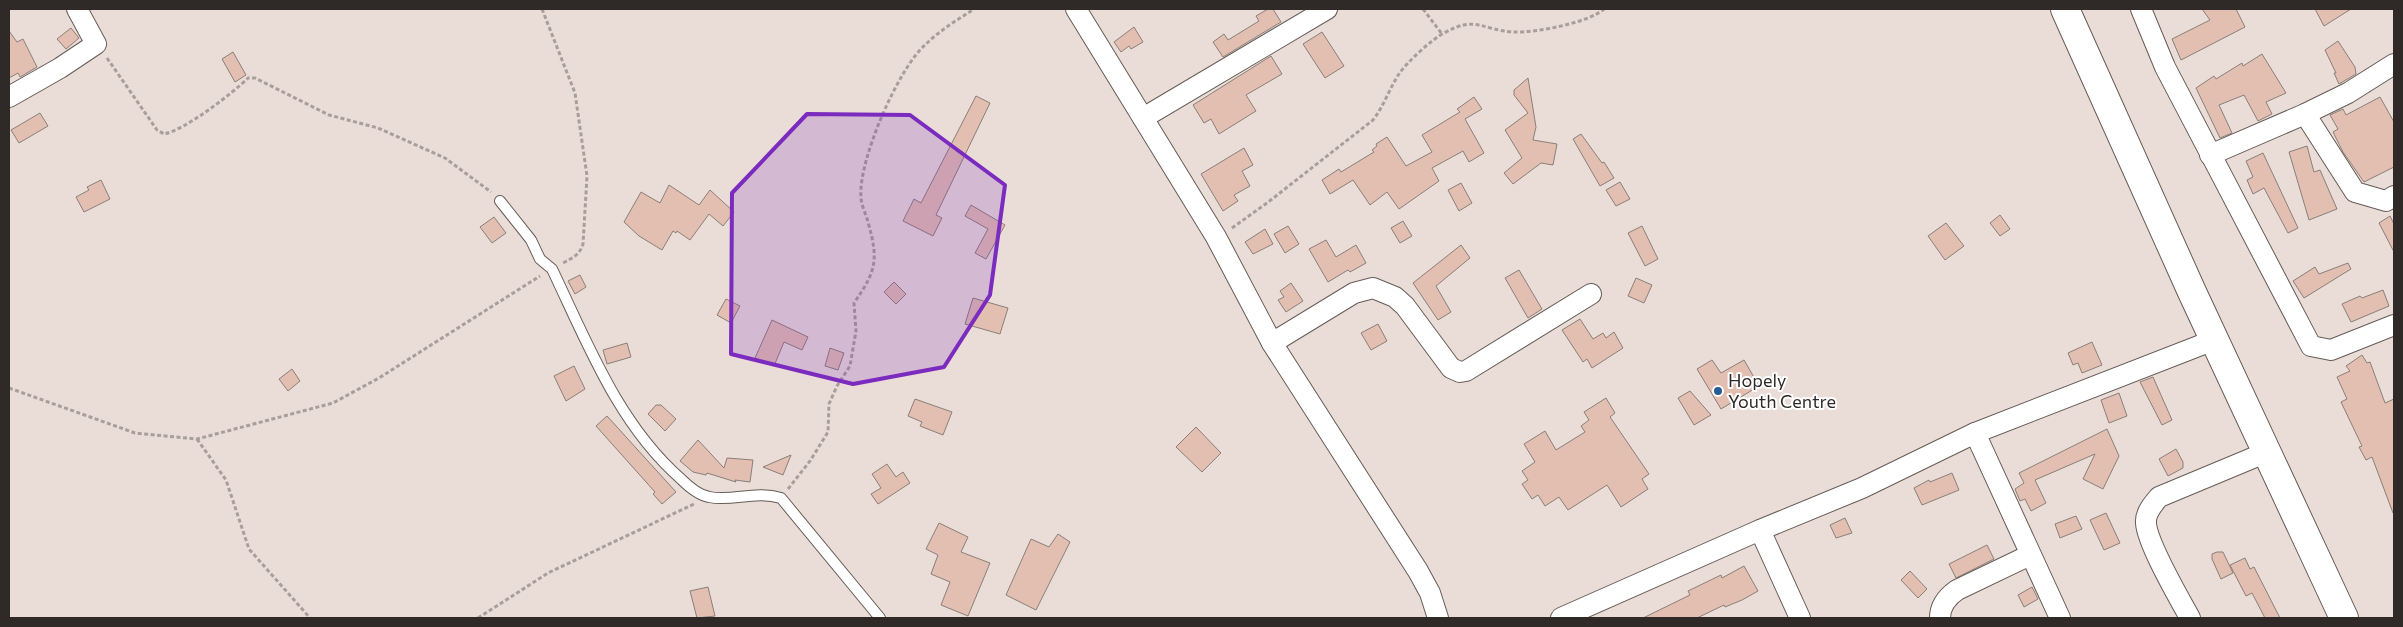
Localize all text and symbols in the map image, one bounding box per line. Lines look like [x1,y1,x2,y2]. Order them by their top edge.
place label: Hopely Youth Centre [1728,369,1836,412]
marker: Hopely Youth Centre [1712,385,1724,397]

